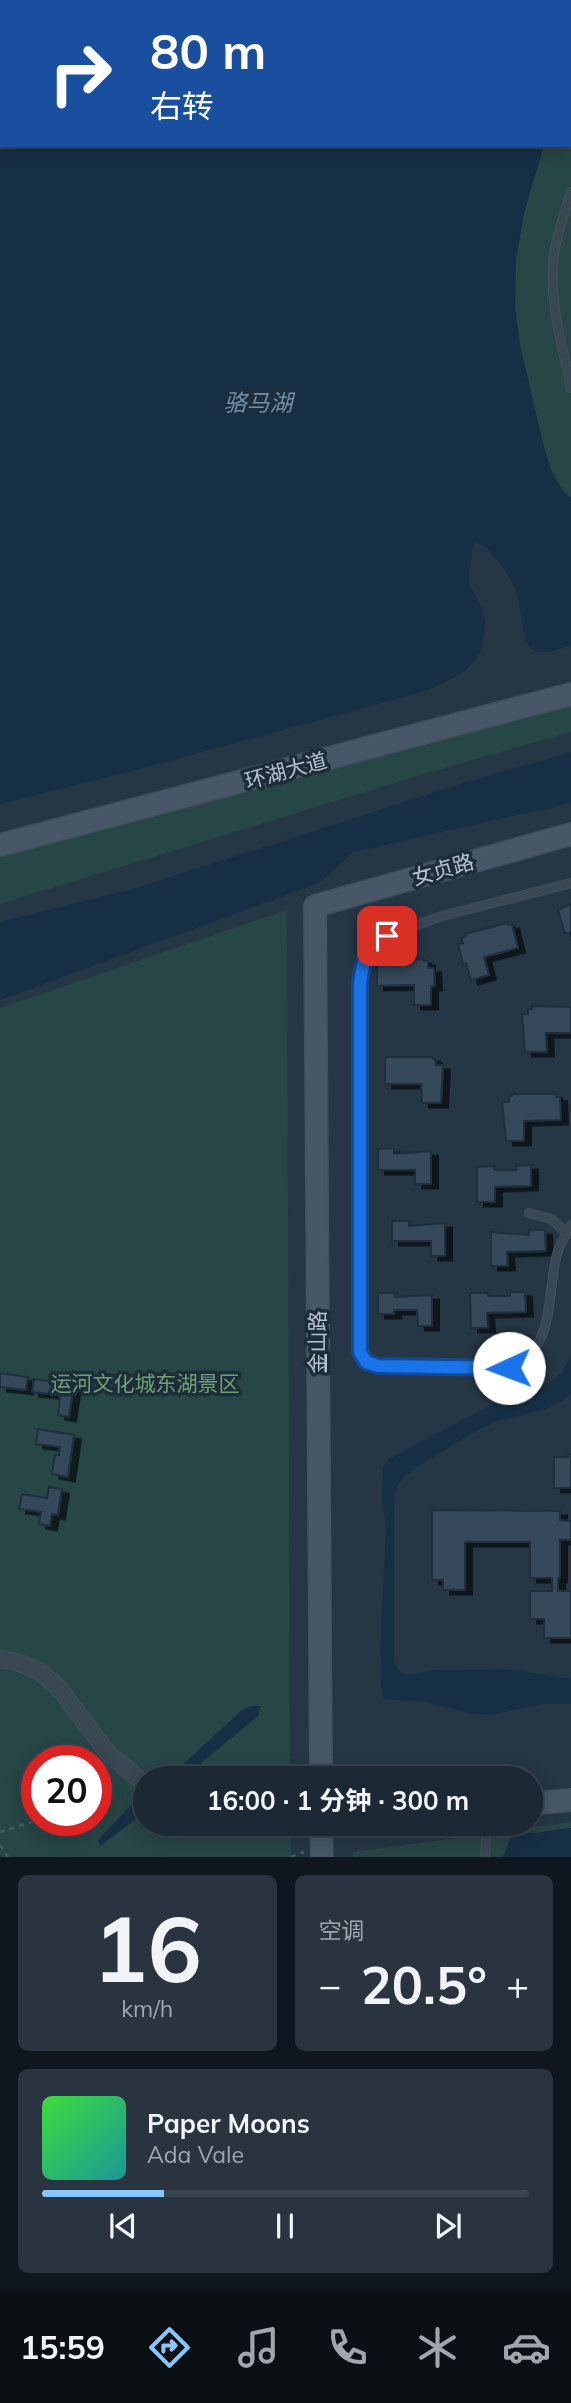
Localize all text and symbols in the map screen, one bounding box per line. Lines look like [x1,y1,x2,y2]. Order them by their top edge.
text: 80 m [150,20,266,81]
icon: right [35,28,126,119]
text: 右转 [150,86,214,126]
water label: 骆马湖 [224,388,296,417]
street label: 环湖大道 [242,747,330,793]
street label: 女贞路 [409,848,477,890]
pin [357,906,417,966]
icon: arrive [368,917,406,955]
street label: 金山路 [304,1311,330,1374]
position arrow [472,1331,546,1405]
park label: 运河文化城东湖景区 [51,1370,240,1396]
speed limit sign: 20 [21,1745,112,1836]
text: 16:00 · 1 分钟 · 300 m [207,1784,469,1817]
text: 16 [93,1891,202,2005]
text: 空调 [319,1916,365,1945]
text: 20.5° [361,1952,487,2017]
text: − [319,1961,341,2009]
text: + [506,1961,529,2009]
text: km/h [121,1994,173,2023]
text: Paper Moons [147,2107,310,2140]
text: Ada Vale [147,2140,244,2169]
icon: previous [104,2207,142,2245]
icon: pause [266,2207,304,2245]
icon: next [429,2207,467,2245]
icon: directions [145,2323,194,2372]
icon: music [234,2323,283,2372]
icon: phone [323,2323,372,2372]
icon: climate [413,2323,462,2372]
icon: car [502,2323,551,2372]
text: 15:59 [20,2327,105,2367]

